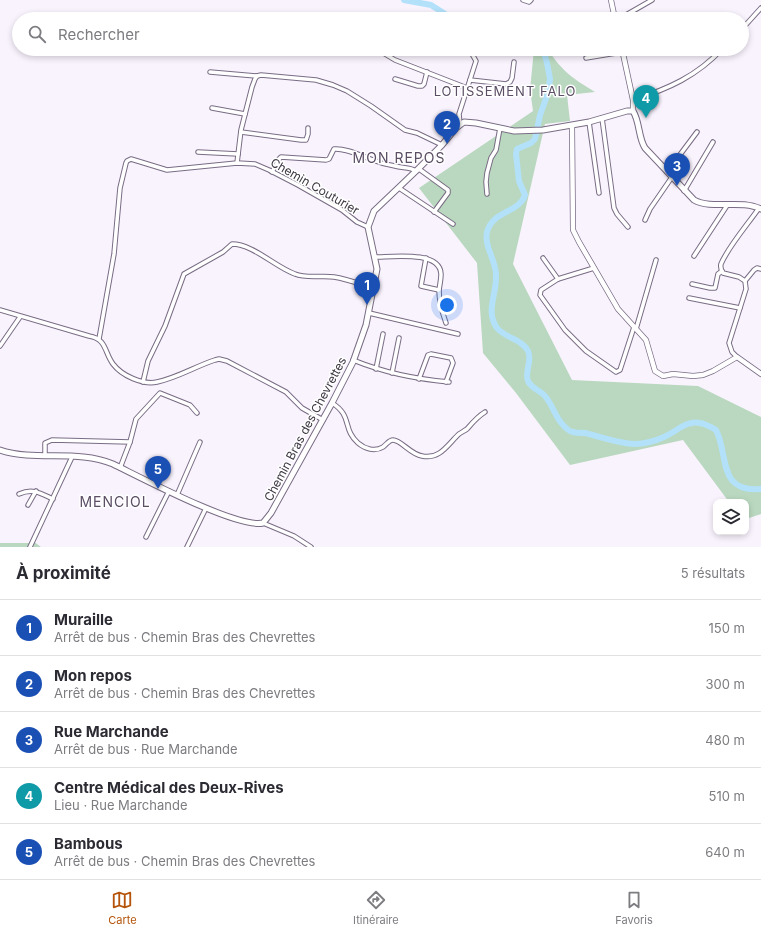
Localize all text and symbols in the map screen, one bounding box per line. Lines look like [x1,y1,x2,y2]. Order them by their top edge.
search box [12,12,749,56]
icon: search [26,23,48,45]
text: Rechercher [58,25,140,44]
district label: LOTISSEMENT FALO [434,83,576,99]
pin: 4 [633,85,659,118]
pin: 2 [434,111,460,144]
district label: MON REPOS [353,149,445,166]
pin: 3 [664,153,690,186]
street label: Chemin Couturier [268,155,362,218]
pin: 1 [354,272,380,305]
your location [437,295,457,315]
street label: Chemin Bras des Chevrettes [261,354,349,504]
pin: 5 [145,456,171,489]
district label: MENCIOL [79,493,151,510]
map controls [713,499,749,535]
button: layers [713,499,749,535]
text: À proximité [16,563,111,583]
text: 5 résultats [681,565,745,581]
text: Muraille [54,610,113,629]
text: 1 [26,620,32,636]
text: 150 m [709,620,745,636]
text: Arrêt de bus · Chemin Bras des Chevrettes [54,629,315,645]
text: Mon repos [54,666,132,685]
text: 2 [25,676,33,692]
text: 300 m [706,676,745,692]
text: Arrêt de bus · Chemin Bras des Chevrettes [54,685,315,701]
text: Rue Marchande [54,722,169,741]
text: 3 [25,732,33,748]
text: 480 m [705,732,745,748]
text: Arrêt de bus · Rue Marchande [54,741,238,757]
text: Centre Médical des Deux-Rives [54,778,284,797]
text: 4 [25,788,33,804]
text: 510 m [709,788,745,804]
text: Lieu · Rue Marchande [54,797,187,813]
text: Bambous [54,834,123,853]
text: 5 [25,844,33,860]
text: 640 m [705,844,745,860]
text: Arrêt de bus · Chemin Bras des Chevrettes [54,853,315,869]
tab: Carte [108,889,137,927]
tab: Itinéraire [353,889,399,927]
tab: Favoris [615,889,653,927]

